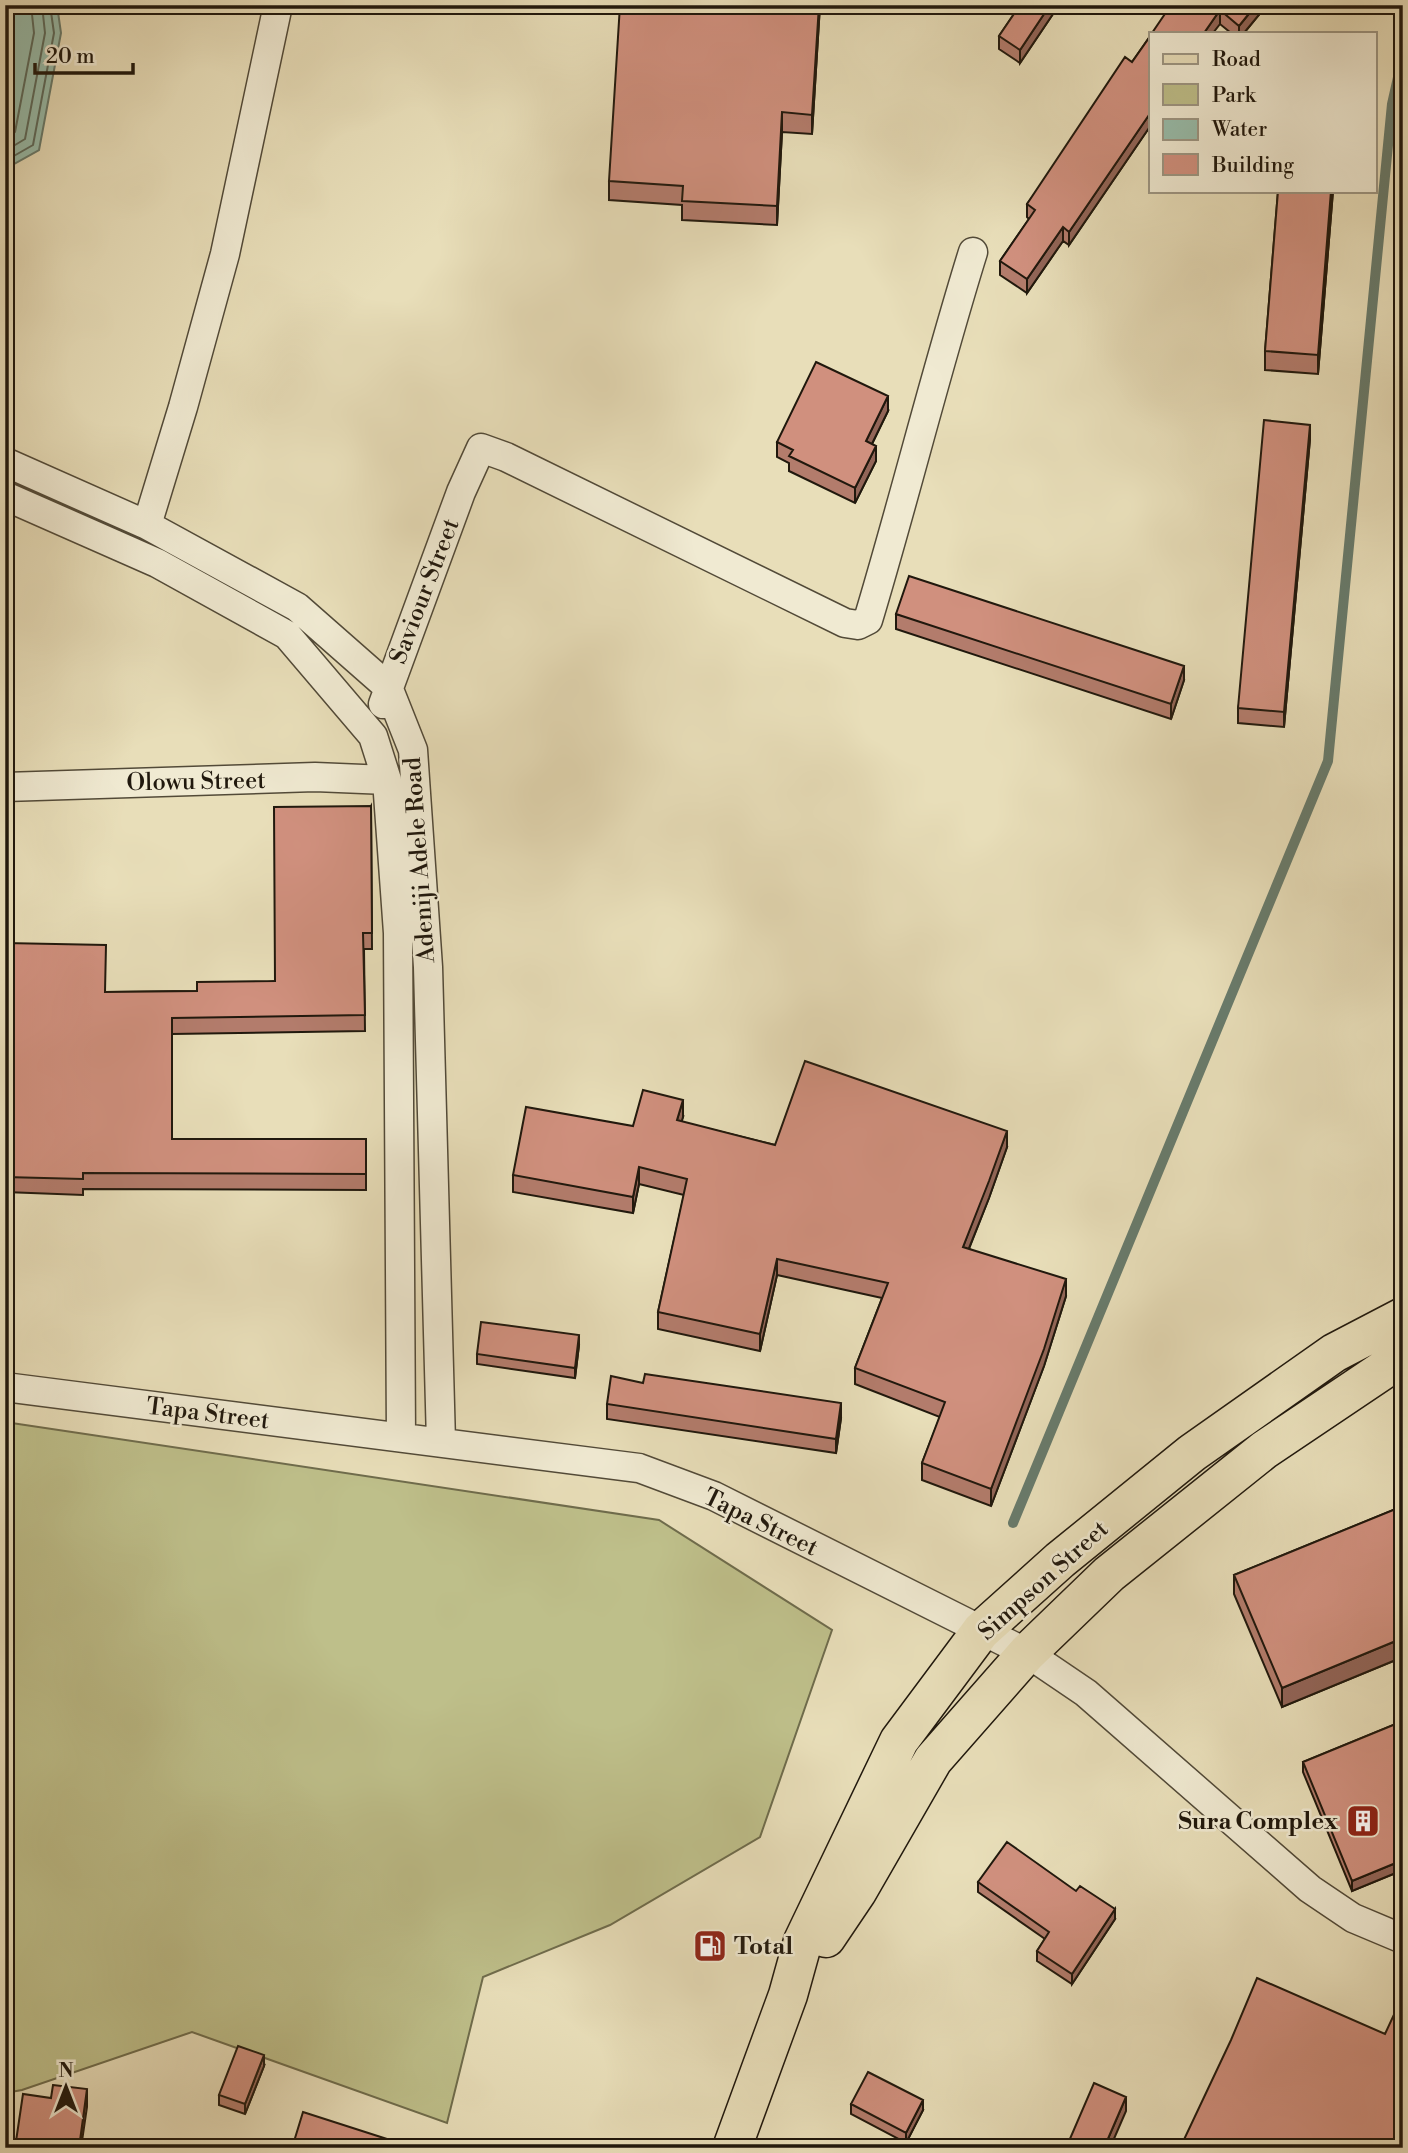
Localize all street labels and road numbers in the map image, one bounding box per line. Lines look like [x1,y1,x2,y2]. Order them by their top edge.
street label: Saviour Street [383,514,467,668]
street label: Adeniji Adele Road [398,756,442,965]
street label: Olowu Street [126,766,266,798]
street label: Tapa Street [145,1392,272,1436]
street label: Tapa Street [698,1482,823,1564]
street label: Simpson Street [972,1514,1115,1647]

